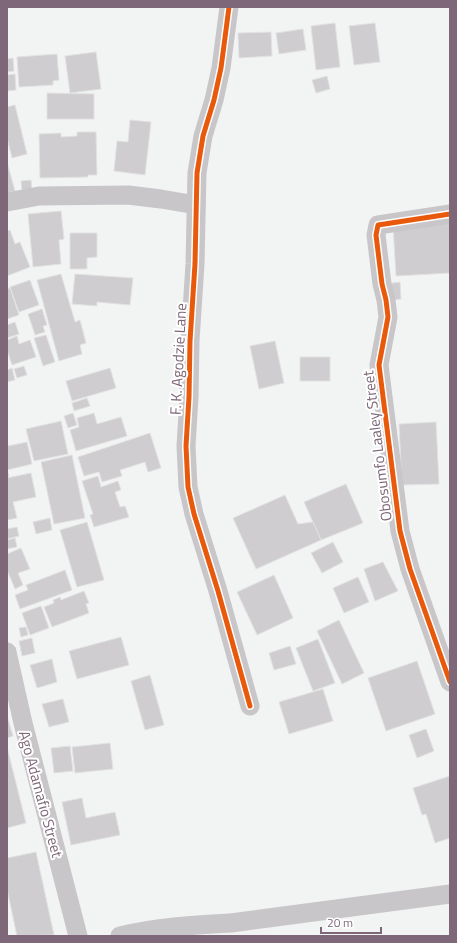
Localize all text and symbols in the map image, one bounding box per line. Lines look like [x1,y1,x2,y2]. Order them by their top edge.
street label: F. K. Agodzie Lane [164,302,192,416]
street label: Obosumfo Laaley Street [356,369,398,523]
street label: Ago Adamafio Street [13,728,69,861]
scale bar [321,909,381,935]
text: 20 m [327,913,353,932]

